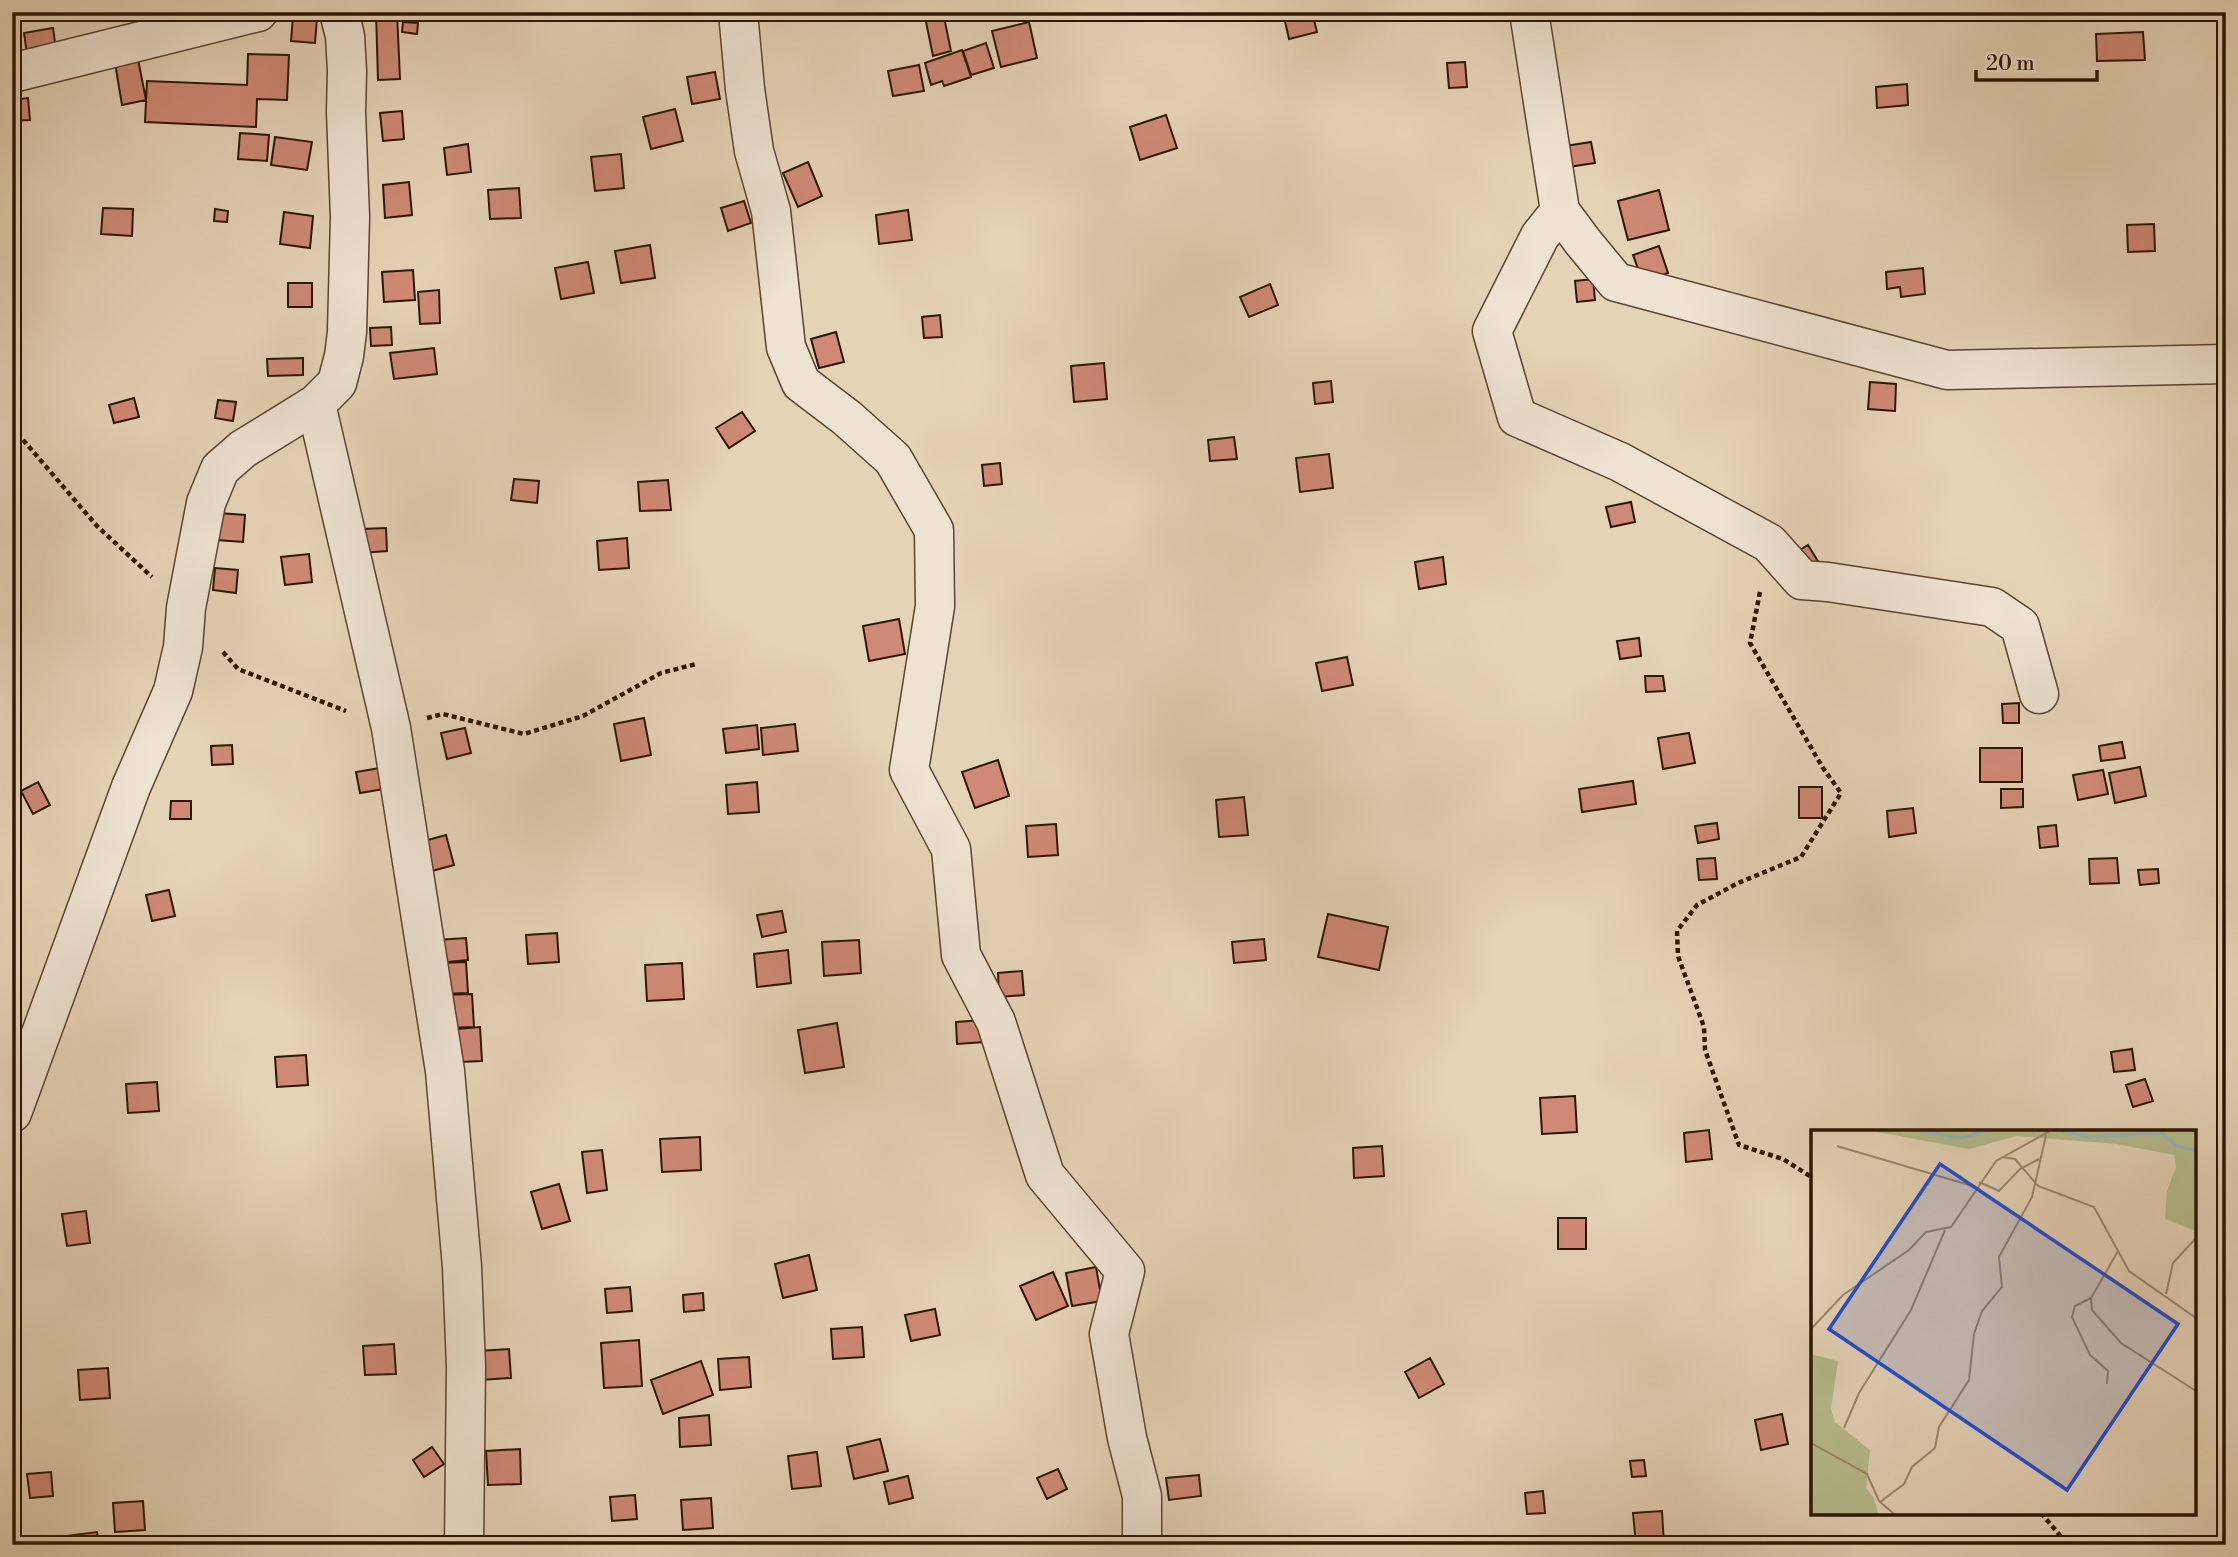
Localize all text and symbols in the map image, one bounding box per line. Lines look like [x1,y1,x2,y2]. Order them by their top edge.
scale bar [1976,38,2096,82]
text: 20 m [1986,51,2035,77]
inset map [1811,1130,2196,1515]

